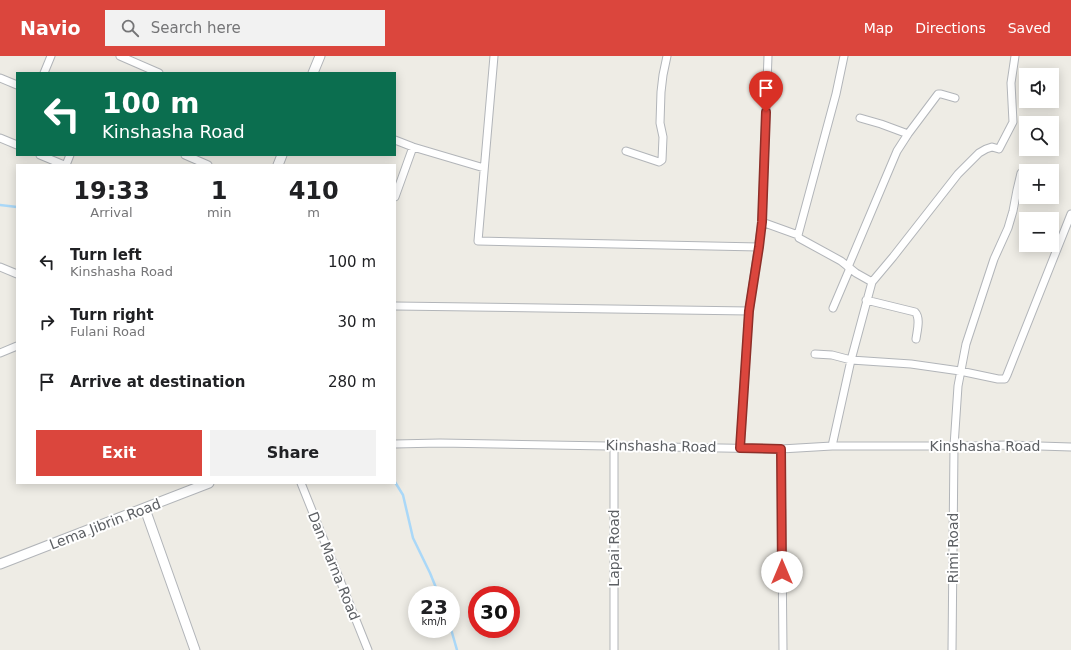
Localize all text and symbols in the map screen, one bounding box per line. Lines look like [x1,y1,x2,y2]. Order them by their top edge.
search box [105,10,385,46]
text: Navio [20,17,81,39]
icon: search [119,17,141,39]
text: Search here [151,19,241,37]
text: Map [864,20,893,36]
text: Directions [915,20,986,36]
text: Saved [1008,20,1051,36]
map controls [1019,68,1059,252]
button: sound [1019,68,1059,108]
pin [749,71,783,112]
icon: arrive [755,77,777,99]
text: 100 m [102,87,199,120]
icon: left [36,88,88,140]
button: search [1019,116,1059,156]
text: Kinshasha Road [102,121,245,142]
button: + [1019,164,1059,204]
text: 19:33 [73,177,150,205]
text: 1 [211,177,227,205]
text: 410 [289,177,339,205]
text: Arrival [90,205,133,220]
text: min [207,205,231,220]
text: m [307,205,320,220]
button: − [1019,212,1059,252]
text: Turn left [70,246,142,264]
icon: left [36,251,58,273]
text: 100 m [328,253,376,271]
text: Kinshasha Road [70,264,173,279]
text: Turn right [70,306,154,324]
icon: right [36,311,58,333]
text: 30 m [338,313,376,331]
text: Fulani Road [70,324,145,339]
icon: arrive [36,371,58,393]
text: Arrive at destination [70,373,245,391]
text: 280 m [328,373,376,391]
button: Exit [36,430,202,476]
button: Share [210,430,376,476]
street label: Kinshasha Road [605,437,717,455]
street label: Kinshasha Road [929,438,1041,454]
street label: Lema Jibrin Road [47,495,163,553]
street label: Dan Marna Road [305,509,363,623]
street label: Lapai Road [606,509,622,587]
street label: Rimi Road [945,513,961,583]
position arrow [761,551,803,593]
speed limit sign: 30 [468,586,520,638]
text: 23 [420,595,448,619]
text: km/h [421,616,447,627]

